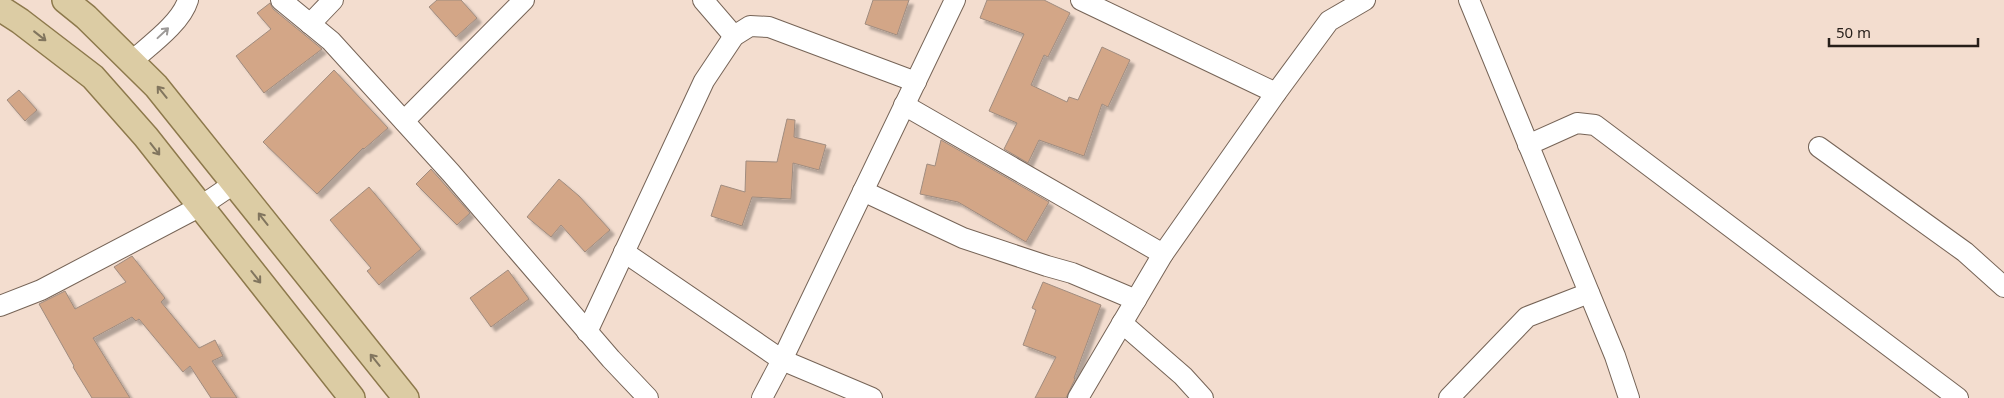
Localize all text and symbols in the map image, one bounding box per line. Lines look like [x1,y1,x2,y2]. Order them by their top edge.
scale bar [1829,15,1978,47]
text: 50 m [1836,22,1871,42]
one-way arrow [156,27,169,39]
one-way arrow [33,30,46,41]
one-way arrow [156,86,167,99]
one-way arrow [150,142,161,155]
one-way arrow [258,213,269,226]
one-way arrow [250,270,261,283]
one-way arrow [369,354,380,367]

